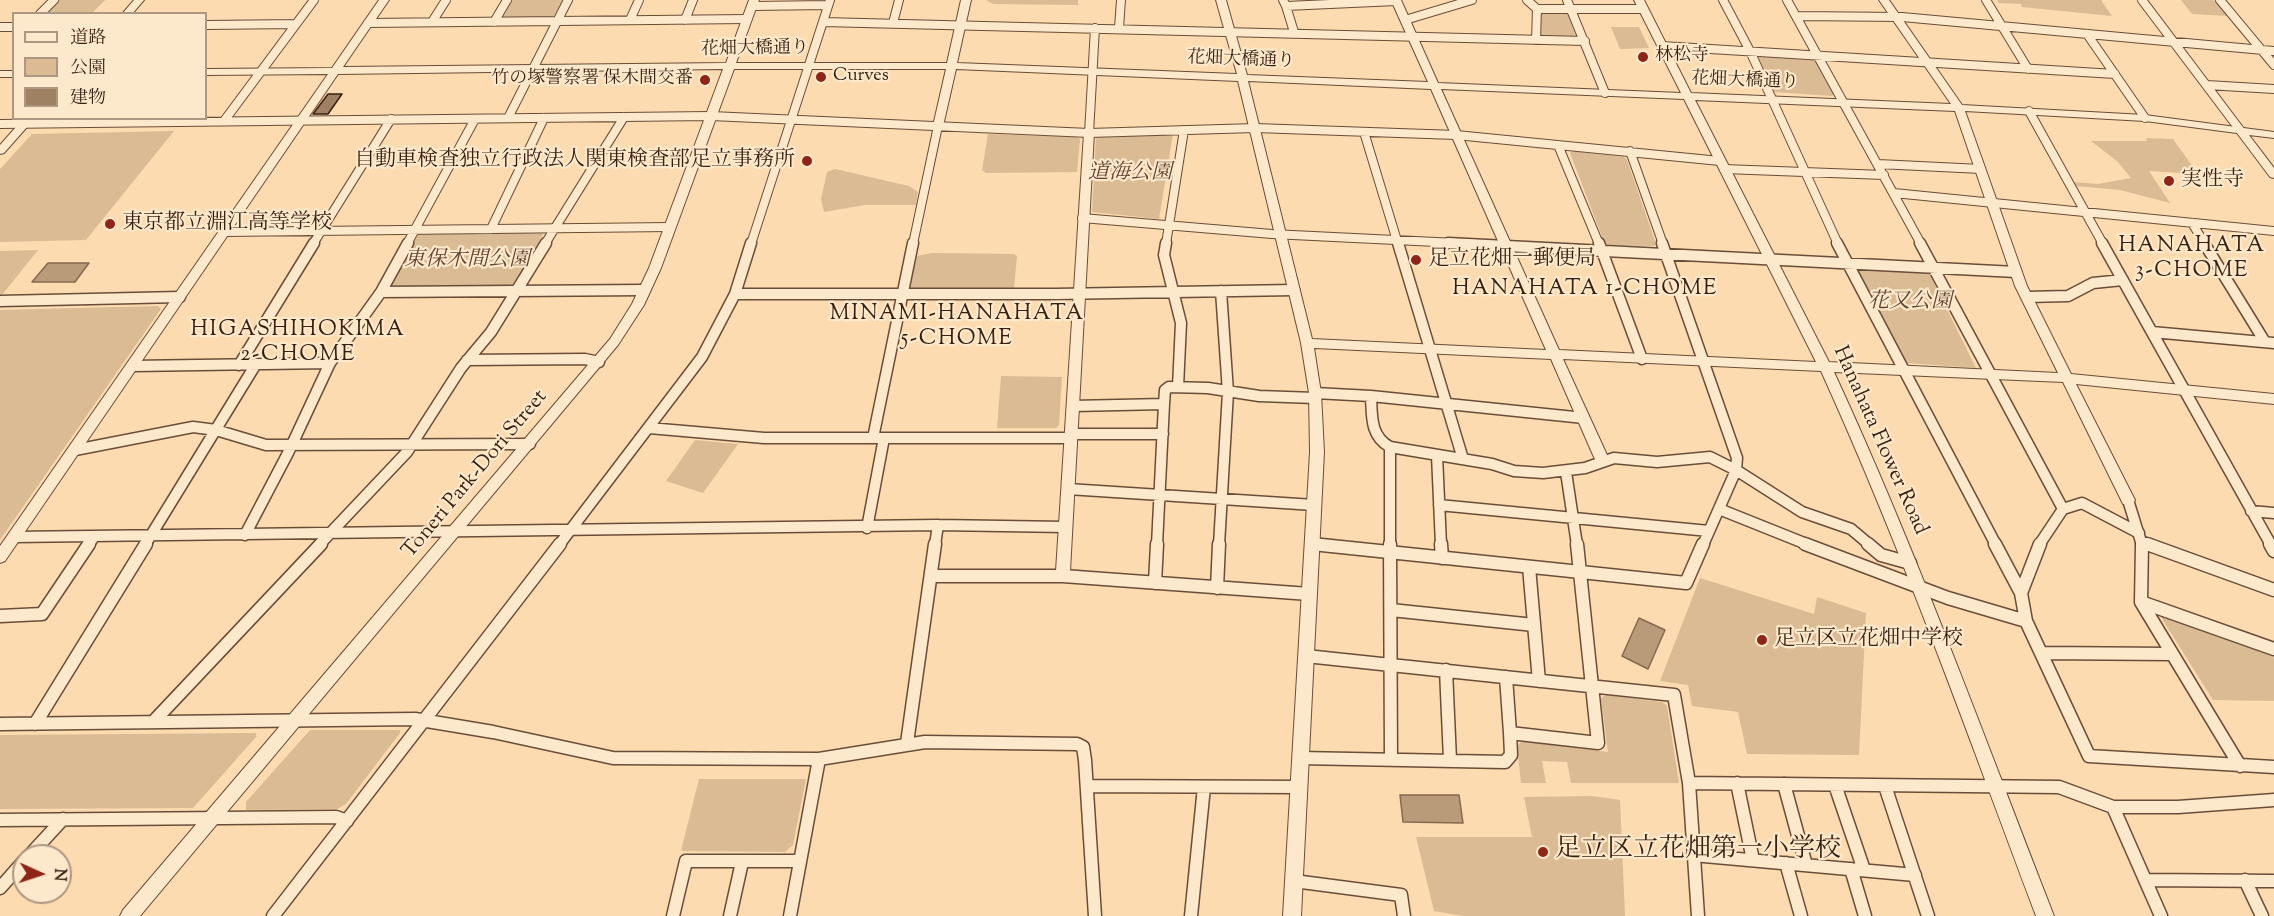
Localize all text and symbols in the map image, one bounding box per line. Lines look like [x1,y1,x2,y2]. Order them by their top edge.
legend [12,12,207,120]
text: 道路 [70,26,106,52]
street label: 花畑大橋通り [701,38,809,62]
place label: 林松寺 [1655,46,1709,68]
street label: 花畑大橋通り [1187,48,1295,74]
marker: 林松寺 [1636,50,1650,64]
text: 公園 [70,56,106,82]
place label: Curves [833,66,889,88]
place label: 竹の塚警察署 保木間交番 [491,69,693,91]
street label: 花畑大橋通り [1691,69,1799,95]
marker: Curves [814,70,828,84]
marker: 竹の塚警察署 保木間交番 [698,73,712,87]
text: 建物 [70,86,106,112]
place label: 自動車検査独立行政法人関東検査部足立事務所 [354,148,795,174]
marker: 自動車検査独立行政法人関東検査部足立事務所 [800,154,814,168]
park label: 道海公園 [1088,161,1172,187]
place label: 実性寺 [2181,168,2244,194]
marker: 実性寺 [2162,174,2176,188]
place label: 東京都立淵江高等学校 [122,211,332,237]
marker: 東京都立淵江高等学校 [103,217,117,231]
district label: HANAHATA 3-CHOME [2118,234,2266,286]
place label: 足立花畑一郵便局 [1428,247,1596,273]
park label: 東保木間公園 [404,248,530,274]
marker: 足立花畑一郵便局 [1409,253,1423,267]
district label: HANAHATA 1-CHOME [1452,277,1718,303]
park label: 花又公園 [1868,290,1952,316]
district label: MINAMI-HANAHATA 5-CHOME [829,302,1085,354]
district label: HIGASHIHOKIMA 2-CHOME [191,318,405,370]
street label: Hanahata Flower Road [1826,343,1932,539]
street label: Toneri Park-Dori Street [398,386,554,564]
place label: 足立区立花畑中学校 [1774,627,1963,653]
marker: 足立区立花畑中学校 [1755,633,1769,647]
place label: 足立区立花畑第一小学校 [1555,836,1841,868]
north arrow [12,844,72,904]
marker: 足立区立花畑第一小学校 [1536,845,1550,859]
text: N [47,868,70,882]

